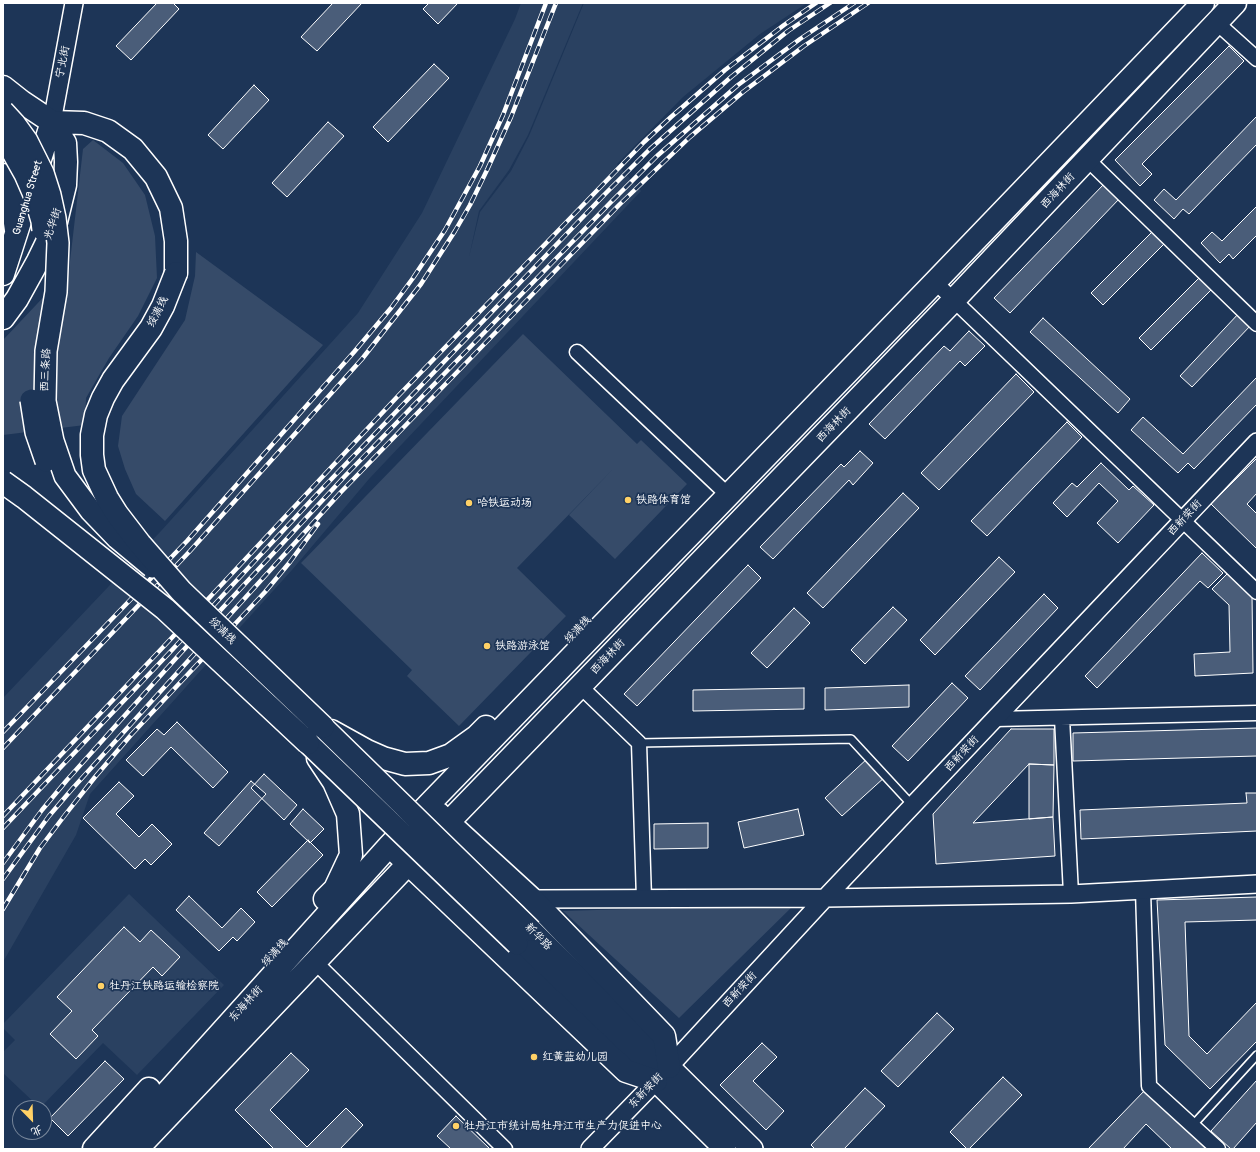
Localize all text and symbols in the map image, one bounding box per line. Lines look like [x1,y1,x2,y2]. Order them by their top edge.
street label: 宁北街 [53,45,73,79]
street label: Guanghua Street [10,159,46,237]
street label: 西海林街 [1038,170,1078,212]
street label: 光华街 [41,206,65,242]
street label: 绥满线 [145,294,171,330]
street label: 西三条路 [38,348,54,392]
street label: 西海林街 [814,405,854,445]
place label: 铁路体育馆 [636,493,691,507]
marker: 铁路体育馆 [623,495,633,505]
place label: 哈铁运动场 [477,496,532,510]
street label: 西新荣街 [1165,497,1205,539]
marker: 哈铁运动场 [464,498,474,508]
street label: 绥满线 [562,614,594,646]
street label: 绥满线 [206,615,238,647]
street label: 西海林街 [588,637,628,677]
place label: 铁路游泳馆 [495,639,550,653]
marker: 铁路游泳馆 [482,641,492,651]
street label: 西新荣街 [942,733,982,775]
street label: 新华路 [522,921,554,953]
street label: 绥满线 [259,936,291,970]
street label: 西新荣街 [720,969,760,1011]
place label: 牡丹江铁路运输检察院 [109,979,219,993]
marker: 牡丹江铁路运输检察院 [96,981,106,991]
street label: 东海林街 [226,983,266,1025]
place label: 红黄蓝幼儿园 [542,1050,608,1064]
marker: 红黄蓝幼儿园 [529,1052,539,1062]
street label: 东新荣街 [626,1071,666,1111]
north arrow [12,1100,52,1140]
place label: 牡丹江市统计局牡丹江市生产力促进中心 [464,1119,662,1133]
marker: 牡丹江市统计局牡丹江市生产力促进中心 [451,1121,461,1131]
text: 北 [29,1122,44,1139]

